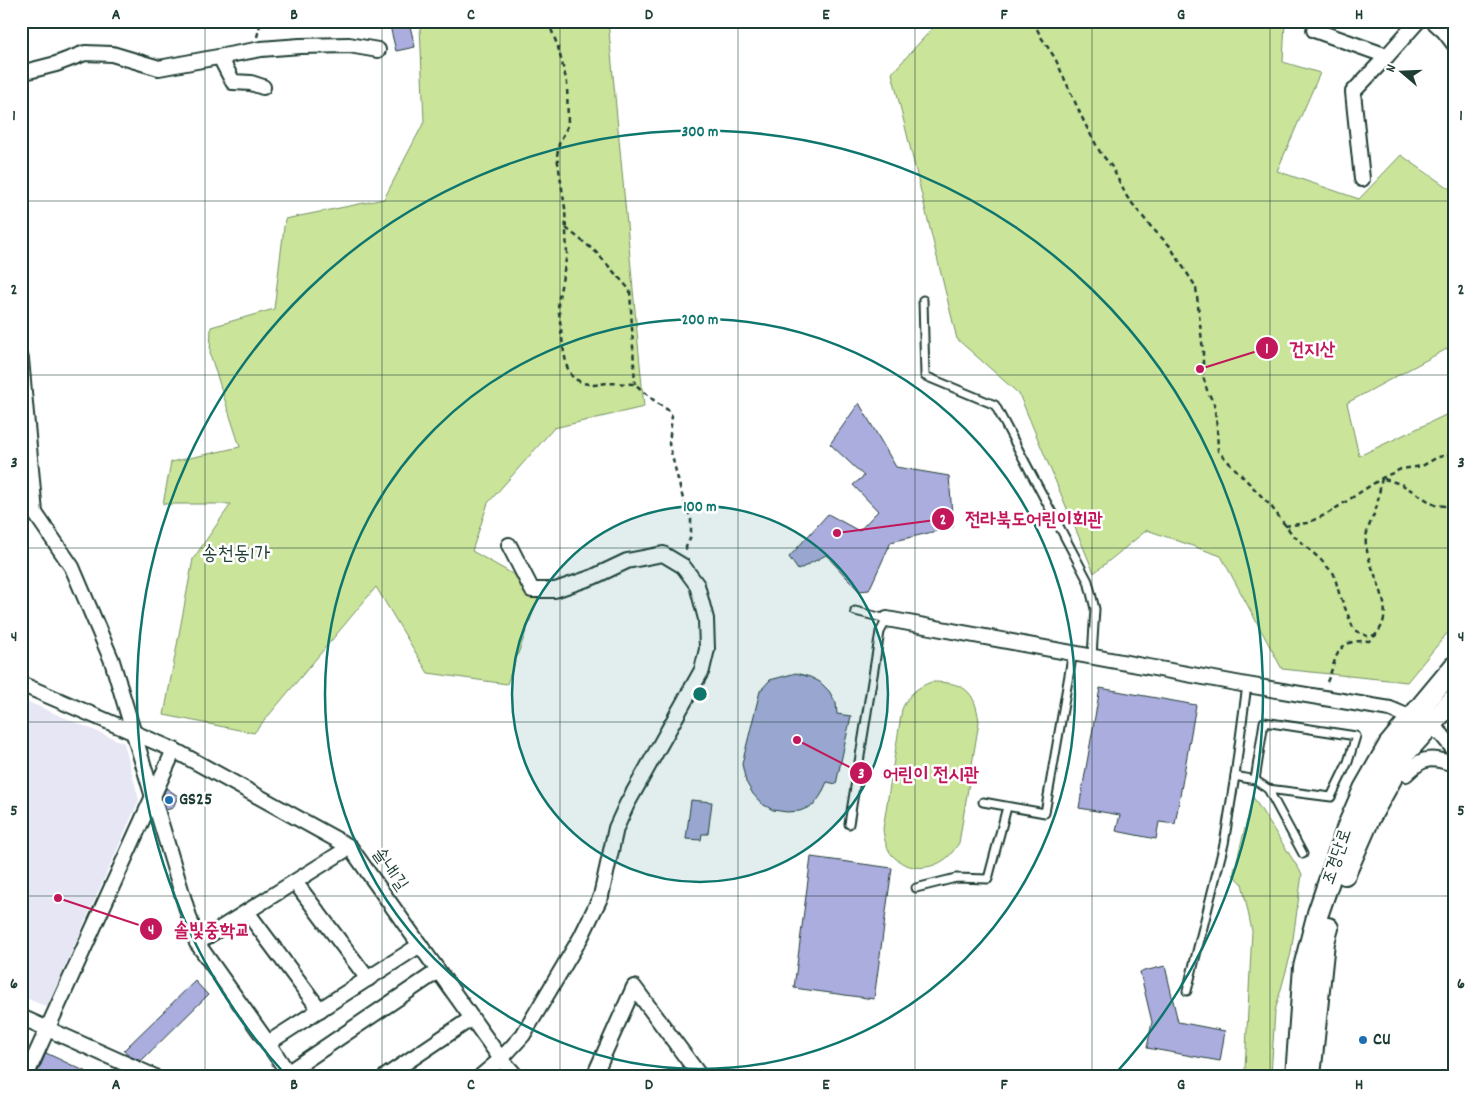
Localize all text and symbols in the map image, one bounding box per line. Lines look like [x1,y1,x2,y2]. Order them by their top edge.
text: A [112,4,121,27]
text: B [290,4,298,27]
text: C [467,4,475,27]
text: D [645,4,654,27]
text: E [822,4,830,27]
text: F [1000,4,1008,27]
text: G [1177,4,1185,27]
text: H [1355,4,1363,27]
north arrow [1378,48,1428,98]
text: N [1381,62,1402,75]
text: 1 [12,105,16,128]
text: 1 [1459,105,1463,128]
text: 300 m [682,122,718,144]
text: 2 [11,279,18,302]
text: 2 [1458,279,1465,302]
text: 200 m [682,310,718,332]
callout: 건지산 [1254,331,1345,365]
text: 건지산 [1289,338,1336,365]
text: 1 [1265,339,1269,361]
text: 3 [10,452,18,475]
text: 3 [1457,452,1465,475]
text: 100 m [683,497,717,519]
callout: 전라북도어린이회관 [930,502,1113,536]
text: 전라북도어린이회관 [965,508,1104,535]
text: 2 [940,510,946,532]
district label: 송천동1가 [202,541,270,569]
text: 4 [11,626,17,649]
text: 4 [1458,626,1464,649]
centre of rings [691,685,709,703]
callout: 어린이 전시관 [848,756,989,790]
text: 어린이 전시관 [883,763,980,790]
text: 3 [858,764,865,786]
place label: GS25 [179,788,212,813]
marker: GS25 [163,794,175,806]
text: 5 [10,800,18,823]
text: 5 [1457,800,1465,823]
street label: 조경단로 [1317,826,1359,888]
street label: 솔내1길 [365,843,413,897]
callout: 솔빛중학교 [139,912,260,946]
text: 솔빛중학교 [174,919,250,946]
text: 4 [148,920,154,942]
text: 6 [10,973,18,996]
text: 6 [1457,973,1465,996]
place label: CU [1373,1028,1391,1053]
marker: CU [1357,1034,1369,1046]
text: A [112,1074,121,1097]
text: B [290,1074,298,1097]
text: C [467,1074,475,1097]
text: D [645,1074,654,1097]
text: E [822,1074,830,1097]
text: F [1000,1074,1008,1097]
text: G [1177,1074,1185,1097]
text: H [1355,1074,1363,1097]

